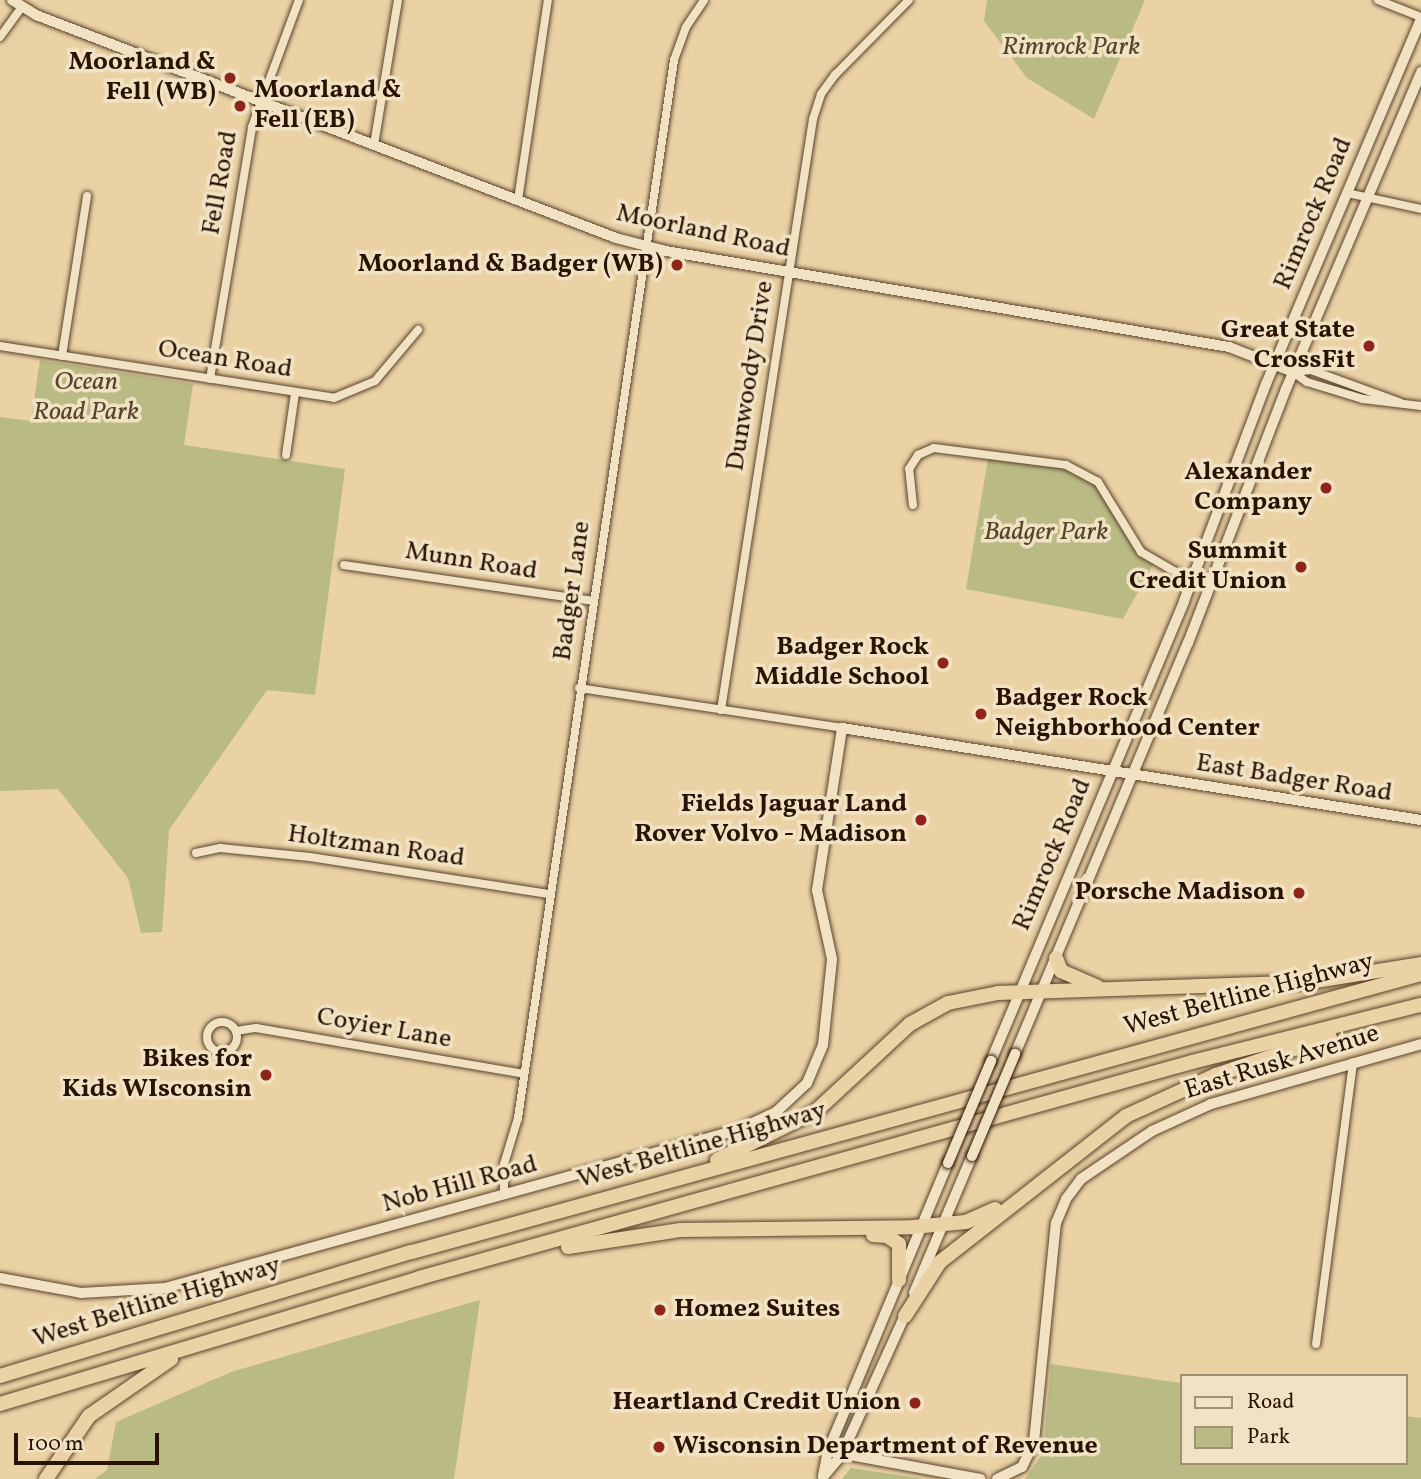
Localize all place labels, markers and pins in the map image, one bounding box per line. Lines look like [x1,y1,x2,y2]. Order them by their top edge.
place label: Moorland & Fell (WB) [68,47,216,108]
marker: Moorland & Fell (WB) [222,70,238,86]
place label: Moorland & Fell (EB) [254,75,402,136]
marker: Moorland & Fell (EB) [232,98,248,114]
place label: Moorland & Badger (WB) [358,249,663,281]
marker: Moorland & Badger (WB) [669,257,685,273]
place label: Great State CrossFit [1221,315,1355,376]
marker: Great State CrossFit [1361,338,1377,354]
place label: Alexander Company [1184,457,1312,518]
marker: Alexander Company [1318,480,1334,496]
place label: Summit Credit Union [1129,536,1287,598]
marker: Summit Credit Union [1293,559,1309,575]
place label: Badger Rock Middle School [755,632,929,694]
marker: Badger Rock Middle School [935,655,951,671]
place label: Badger Rock Neighborhood Center [995,683,1260,744]
marker: Badger Rock Neighborhood Center [973,706,989,722]
place label: Fields Jaguar Land Rover Volvo - Madison [632,789,907,850]
marker: Fields Jaguar Land Rover Volvo - Madison [913,812,929,828]
place label: Porsche Madison [1075,877,1285,909]
marker: Porsche Madison [1291,885,1307,901]
place label: Bikes for Kids WIsconsin [62,1044,252,1106]
marker: Bikes for Kids WIsconsin [258,1067,274,1083]
place label: Home2 Suites [674,1294,840,1326]
marker: Home2 Suites [652,1302,668,1318]
place label: Heartland Credit Union [612,1387,901,1419]
marker: Heartland Credit Union [907,1395,923,1411]
place label: Wisconsin Department of Revenue [673,1431,1096,1463]
marker: Wisconsin Department of Revenue [651,1439,667,1455]

